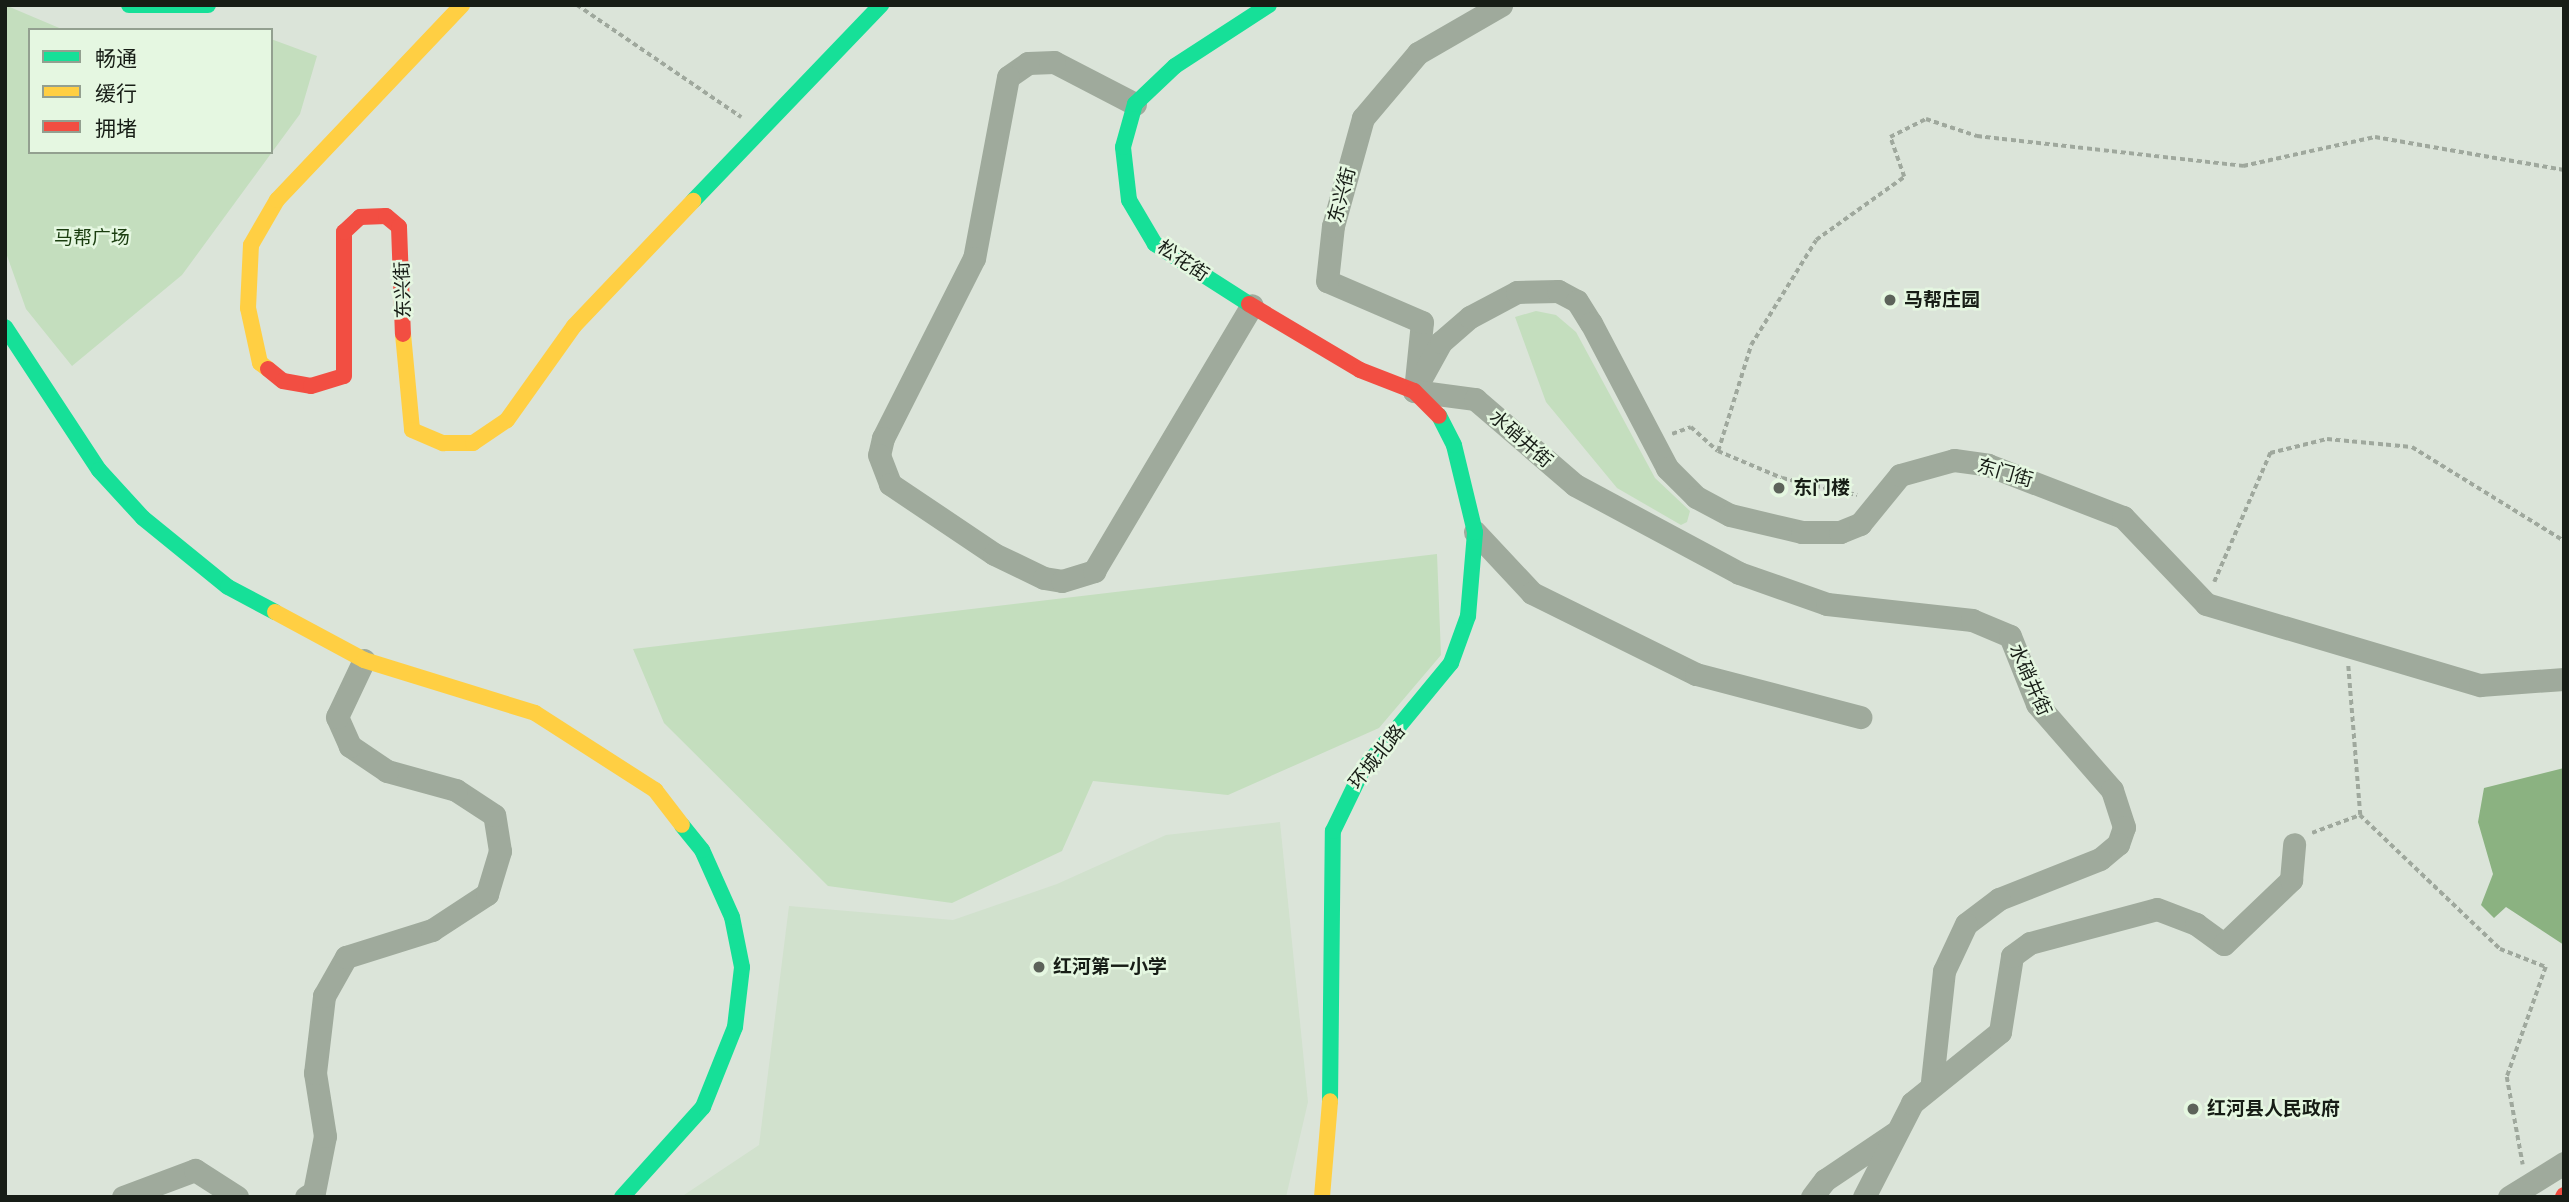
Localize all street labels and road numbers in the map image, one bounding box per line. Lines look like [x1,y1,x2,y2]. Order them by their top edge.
street label: 东兴街 [1324,165,1360,225]
street label: 松花街 [1153,236,1213,286]
street label: 东兴街 [391,261,415,319]
street label: 水硝井街 [1485,405,1557,473]
street label: 东门街 [1974,454,2036,492]
street label: 水硝井街 [2004,641,2056,719]
street label: 环城北路 [1344,720,1410,794]

